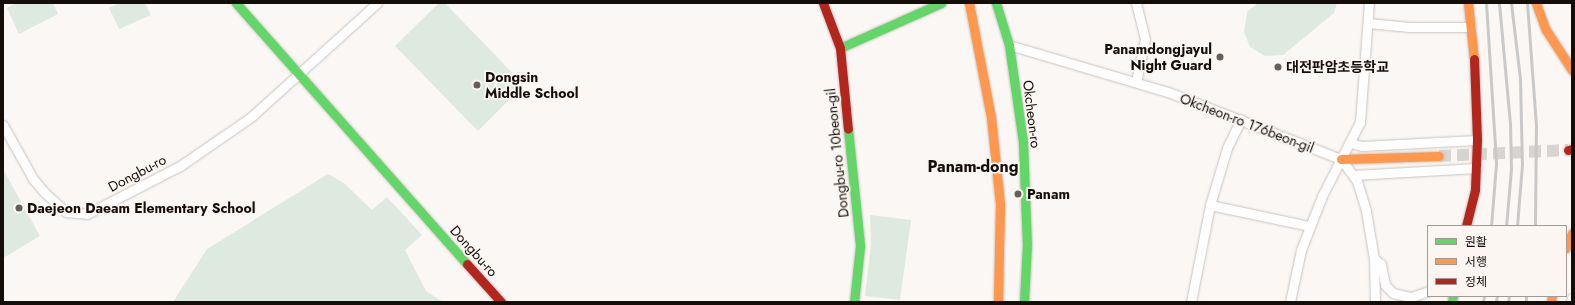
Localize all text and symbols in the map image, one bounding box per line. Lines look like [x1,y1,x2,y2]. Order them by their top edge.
place label: Panamdongjayul Night Guard [1104,41,1212,74]
marker: Panamdongjayul Night Guard [1215,52,1225,62]
place label: 대전판암초등학교 [1286,59,1389,75]
marker: 대전판암초등학교 [1273,62,1283,72]
place label: Dongsin Middle School [485,69,579,102]
street label: Okcheon-ro [1019,79,1045,149]
marker: Dongsin Middle School [472,80,482,90]
street label: Dongbu-ro 10beon-gil [822,88,852,218]
street label: Okcheon-ro 176beon-gil [1178,90,1316,156]
street label: Dongbu-ro [105,151,169,195]
district label: Panam-dong [928,157,1018,177]
place label: Panam [1027,186,1070,202]
marker: Panam [1012,188,1024,200]
place label: Daejeon Daeam Elementary School [27,200,256,216]
marker: Daejeon Daeam Elementary School [14,203,24,213]
street label: Dongbu-ro [447,222,501,280]
legend [1427,225,1567,297]
text: 원활 [1465,233,1487,251]
text: 서행 [1465,253,1487,271]
text: 정체 [1465,273,1487,291]

